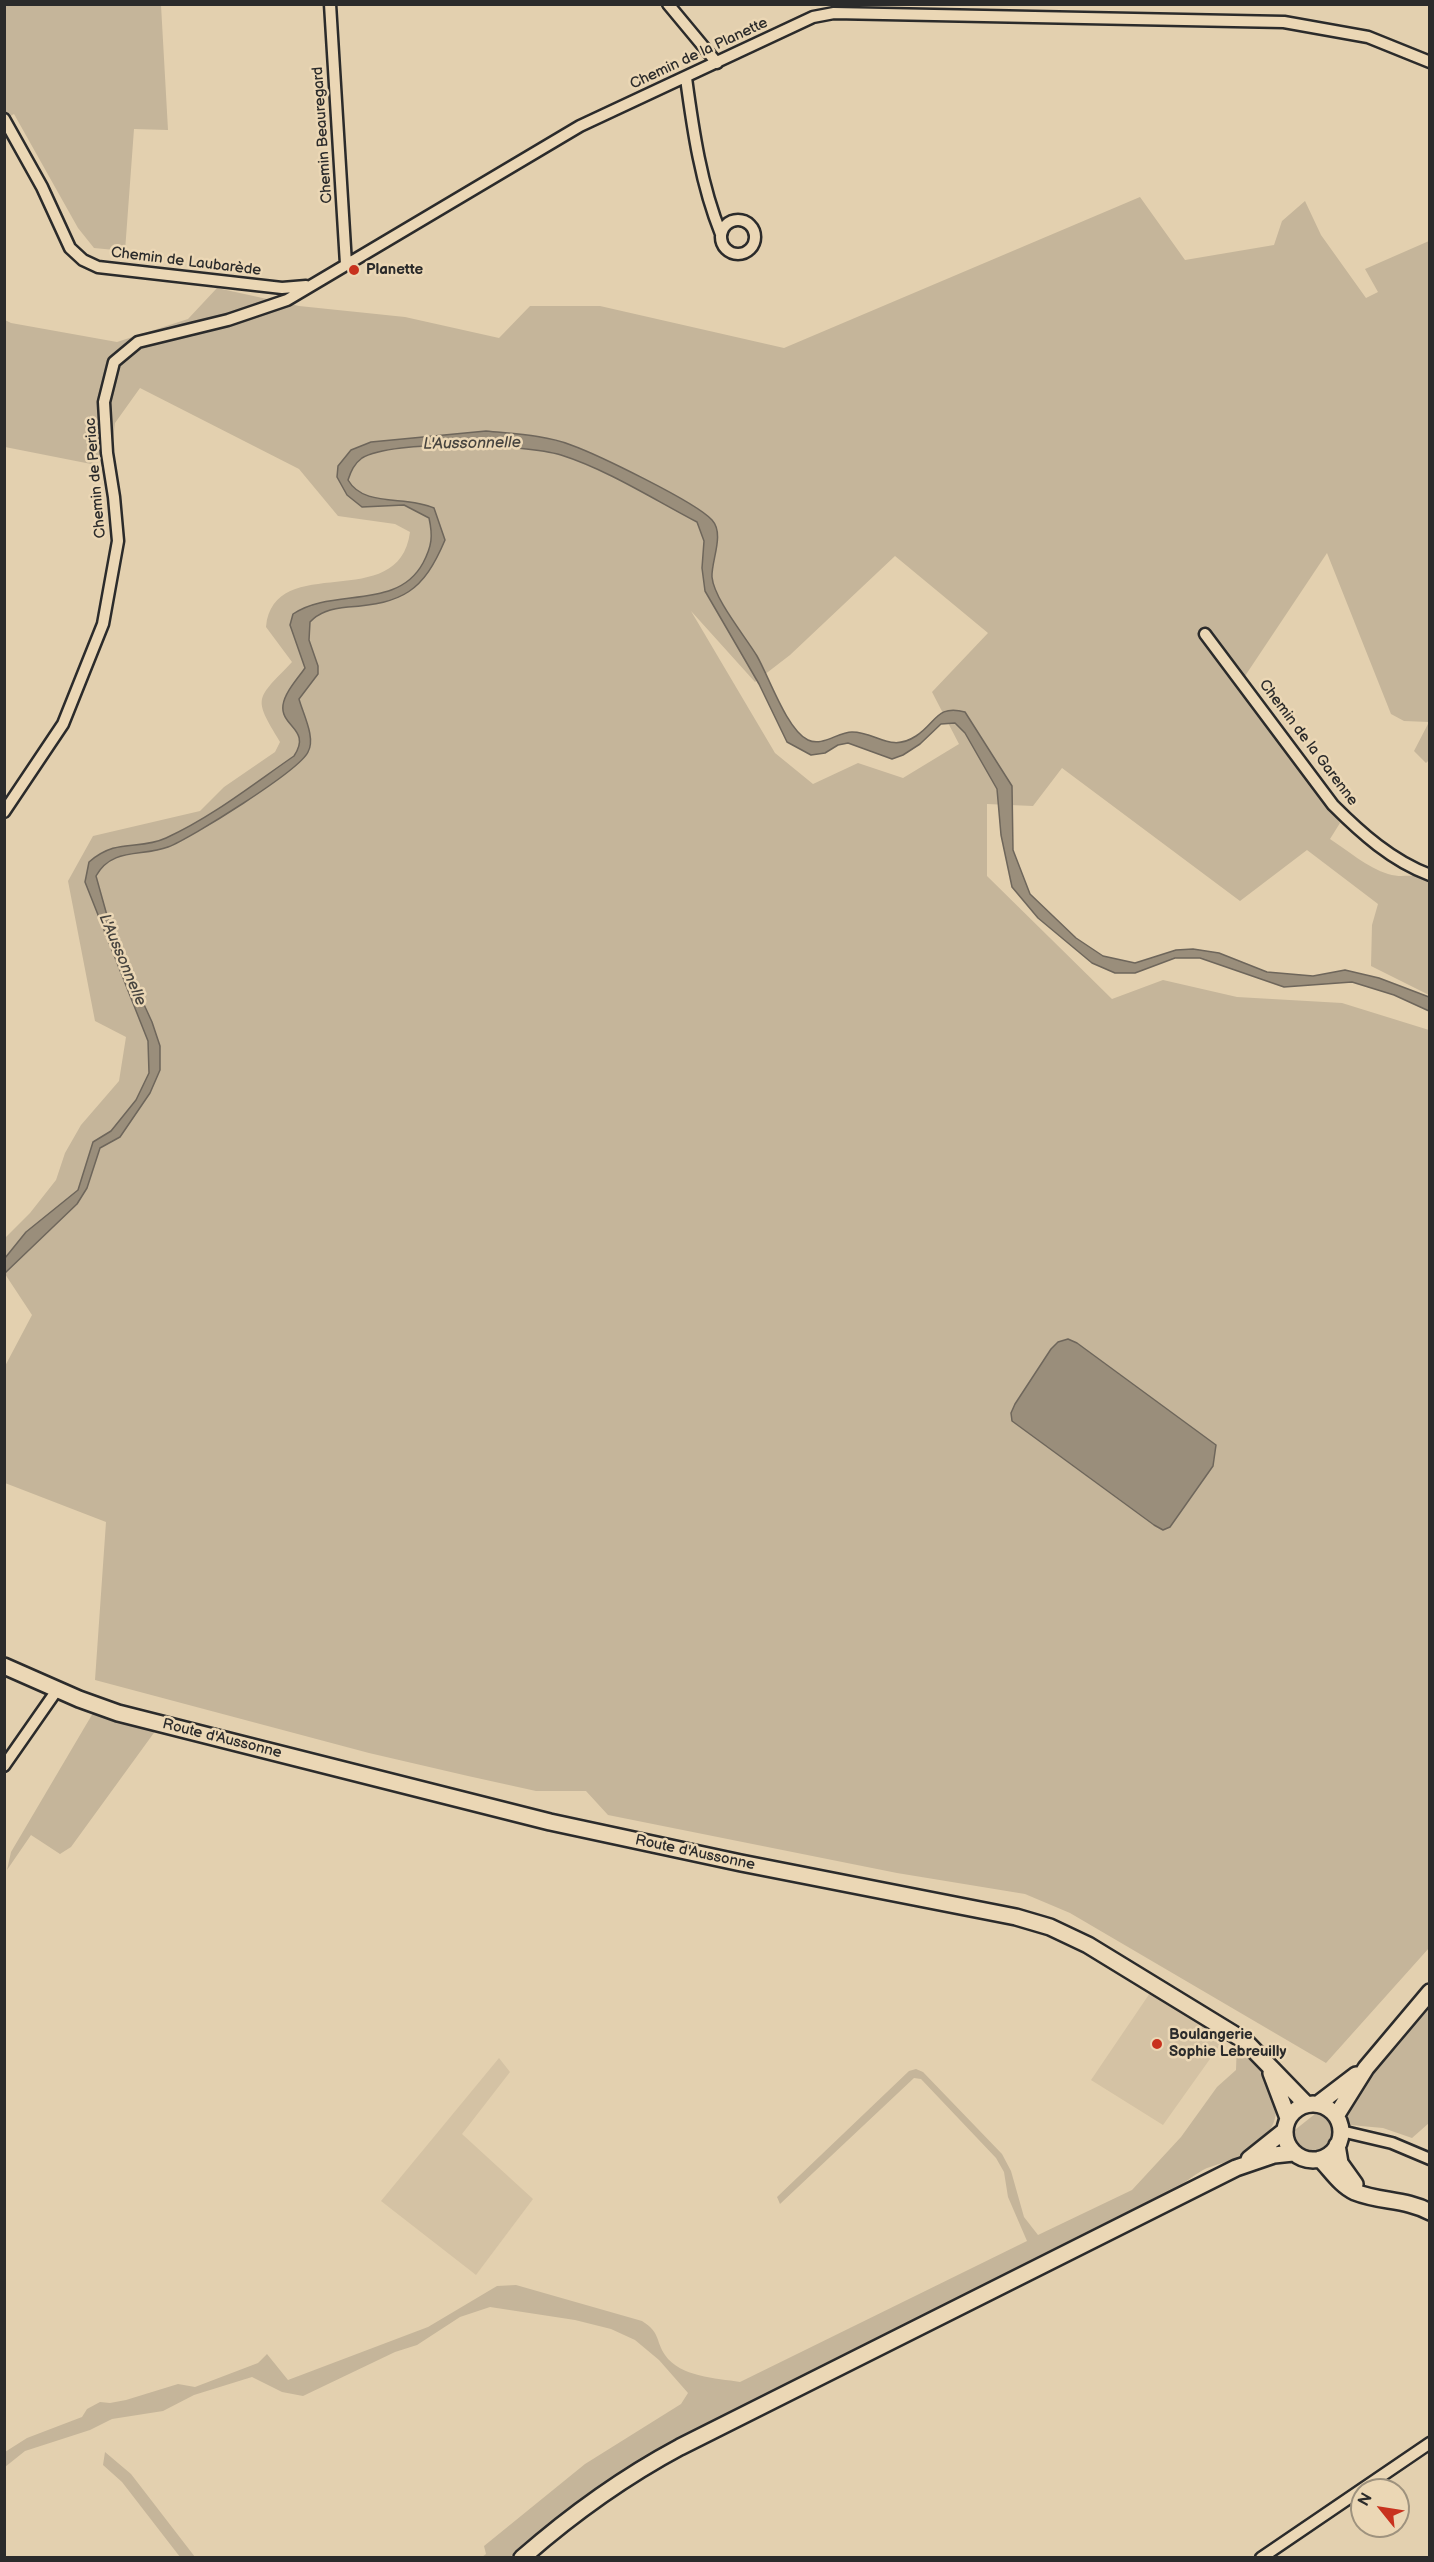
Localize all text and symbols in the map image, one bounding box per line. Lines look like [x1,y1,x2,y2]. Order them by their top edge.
street label: Chemin de la Planette [627,14,771,94]
street label: Chemin Beauregard [309,66,337,204]
street label: Chemin de Laubarède [110,244,262,280]
place label: Planette [366,261,423,279]
marker: Planette [347,263,361,277]
street label: Chemin de Periac [82,417,110,539]
water label: L'Aussonnelle [423,434,521,454]
street label: Chemin de la Garenne [1255,676,1361,810]
water label: L'Aussonnelle [94,911,150,1009]
street label: Route d'Aussonne [161,1715,283,1763]
street label: Route d'Aussonne [633,1832,757,1874]
place label: Boulangerie Sophie Lebreuilly [1169,2026,1286,2061]
marker: Boulangerie Sophie Lebreuilly [1150,2037,1164,2051]
north arrow [1350,2478,1410,2538]
text: N [1354,2490,1377,2510]

